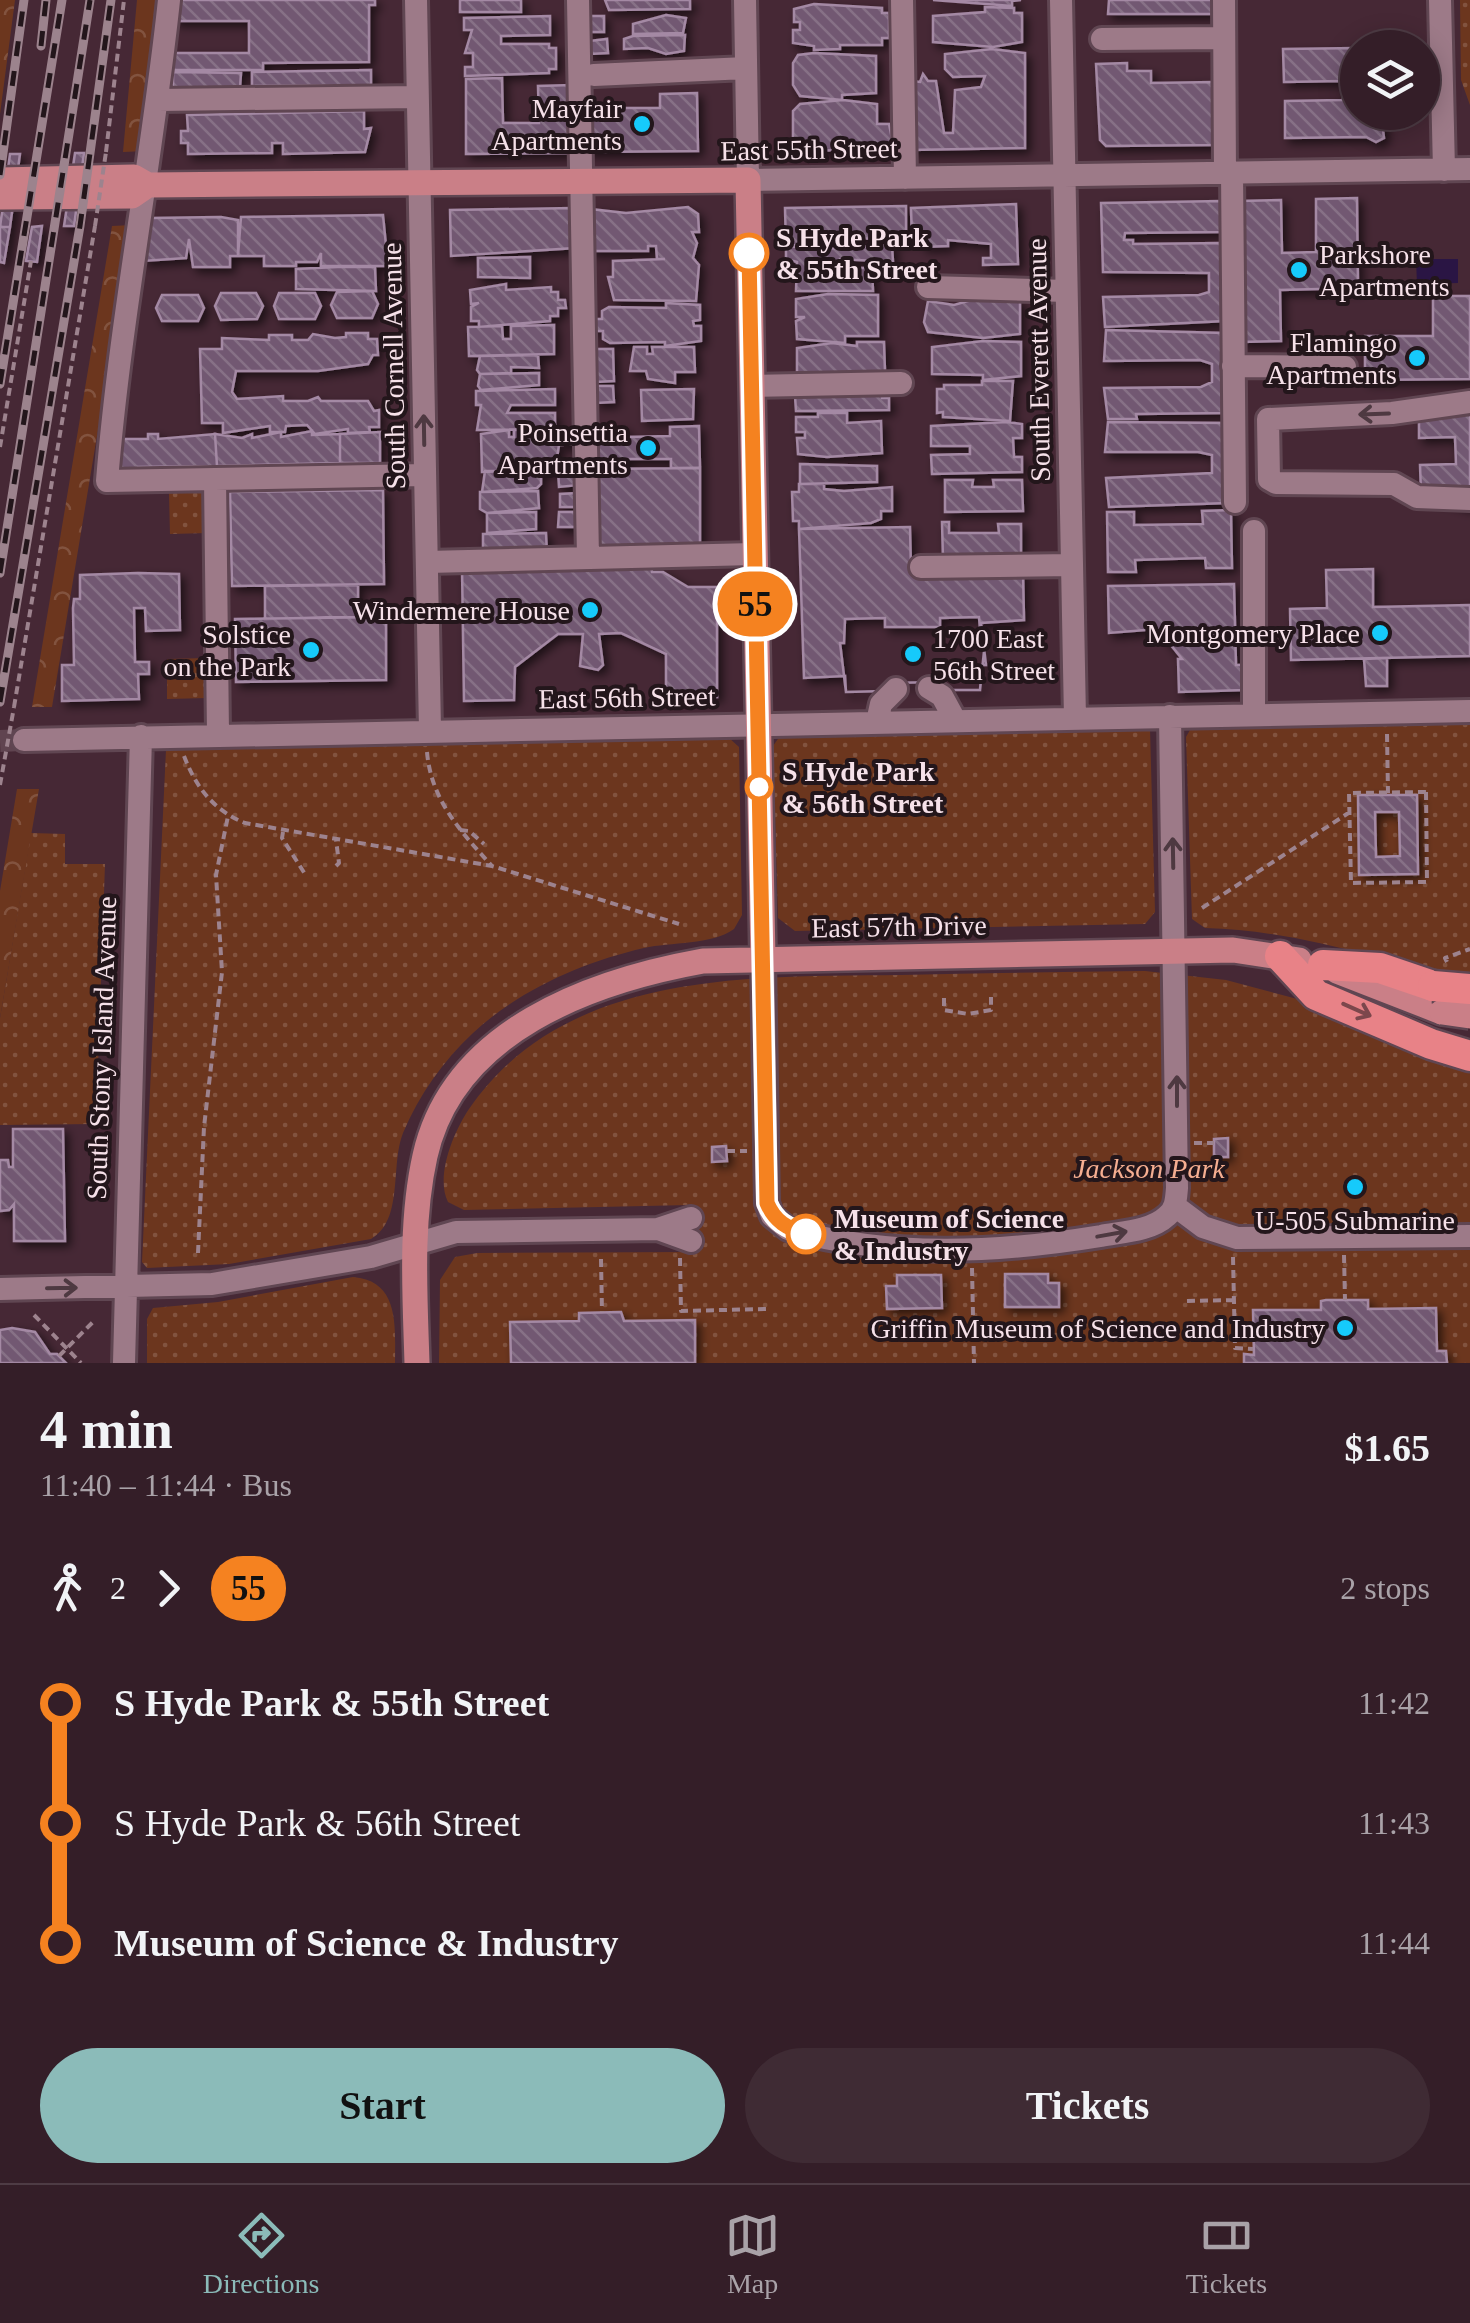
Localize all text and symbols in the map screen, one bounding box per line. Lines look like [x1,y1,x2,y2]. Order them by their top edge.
map controls [1340,30,1440,130]
button: layers [1340,30,1440,130]
place label: Mayfair Apartments [491,93,623,156]
marker: Mayfair Apartments [631,113,653,135]
street label: East 55th Street [720,132,898,167]
place label: S Hyde Park & 55th Street [776,222,938,285]
marker: S Hyde Park & 55th Street [730,234,768,272]
street label: South Everett Avenue [1021,238,1056,482]
place label: Parkshore Apartments [1319,239,1450,302]
street label: South Cornell Avenue [376,242,411,490]
marker: Parkshore Apartments [1288,259,1310,281]
place label: Flamingo Apartments [1266,327,1397,390]
marker: Flamingo Apartments [1406,347,1428,369]
one-way arrow [1358,405,1390,424]
one-way arrow [414,414,434,446]
place label: Poinsettia Apartments [497,417,629,480]
marker: Poinsettia Apartments [637,437,659,459]
line badge: 55 [710,572,800,636]
text: 55 [738,585,773,624]
place label: Windermere House [353,595,570,626]
marker: Windermere House [579,599,601,621]
place label: Montgomery Place [1146,618,1360,649]
place label: Solstice on the Park [163,619,291,682]
marker: Montgomery Place [1369,622,1391,644]
place label: 1700 East 56th Street [933,623,1055,686]
marker: Solstice on the Park [300,639,322,661]
marker: 1700 East 56th Street [902,643,924,665]
street label: East 56th Street [538,680,716,715]
place label: S Hyde Park & 56th Street [782,756,944,819]
marker: S Hyde Park & 56th Street [746,774,772,800]
one-way arrow [1163,838,1182,870]
street label: South Stony Island Avenue [81,896,122,1200]
street label: East 57th Drive [811,909,987,944]
one-way arrow [1341,1002,1371,1021]
one-way arrow [1167,1075,1186,1107]
park label: Jackson Park [1073,1153,1225,1184]
marker: U-505 Submarine [1344,1176,1366,1198]
place label: Museum of Science & Industry [834,1203,1064,1266]
place label: U-505 Submarine [1255,1205,1455,1236]
marker: Museum of Science & Industry [787,1215,825,1253]
one-way arrow [1095,1224,1127,1243]
one-way arrow [45,1278,77,1297]
place label: Griffin Museum of Science and Industry [871,1313,1325,1344]
marker: Griffin Museum of Science and Industry [1334,1317,1356,1339]
text: 4 min [40,1399,173,1460]
text: $1.65 [1345,1427,1430,1469]
text: 11:40 – 11:44 · Bus [40,1467,292,1503]
icon: walk [40,1561,95,1616]
icon: forward [141,1561,196,1616]
text: 55 [231,1569,266,1608]
text: 2 [110,1570,126,1606]
text: 2 stops [1340,1570,1430,1606]
text: S Hyde Park & 55th Street [114,1682,549,1724]
text: 11:42 [1358,1685,1430,1721]
text: S Hyde Park & 56th Street [114,1802,520,1844]
text: 11:43 [1358,1805,1430,1841]
text: Museum of Science & Industry [114,1922,619,1964]
text: 11:44 [1358,1925,1430,1961]
button: Start [40,2048,725,2163]
button: Tickets [745,2048,1430,2163]
tab: Directions [203,2208,319,2300]
tab: Map [725,2208,780,2300]
tab: Tickets [1186,2208,1267,2300]

